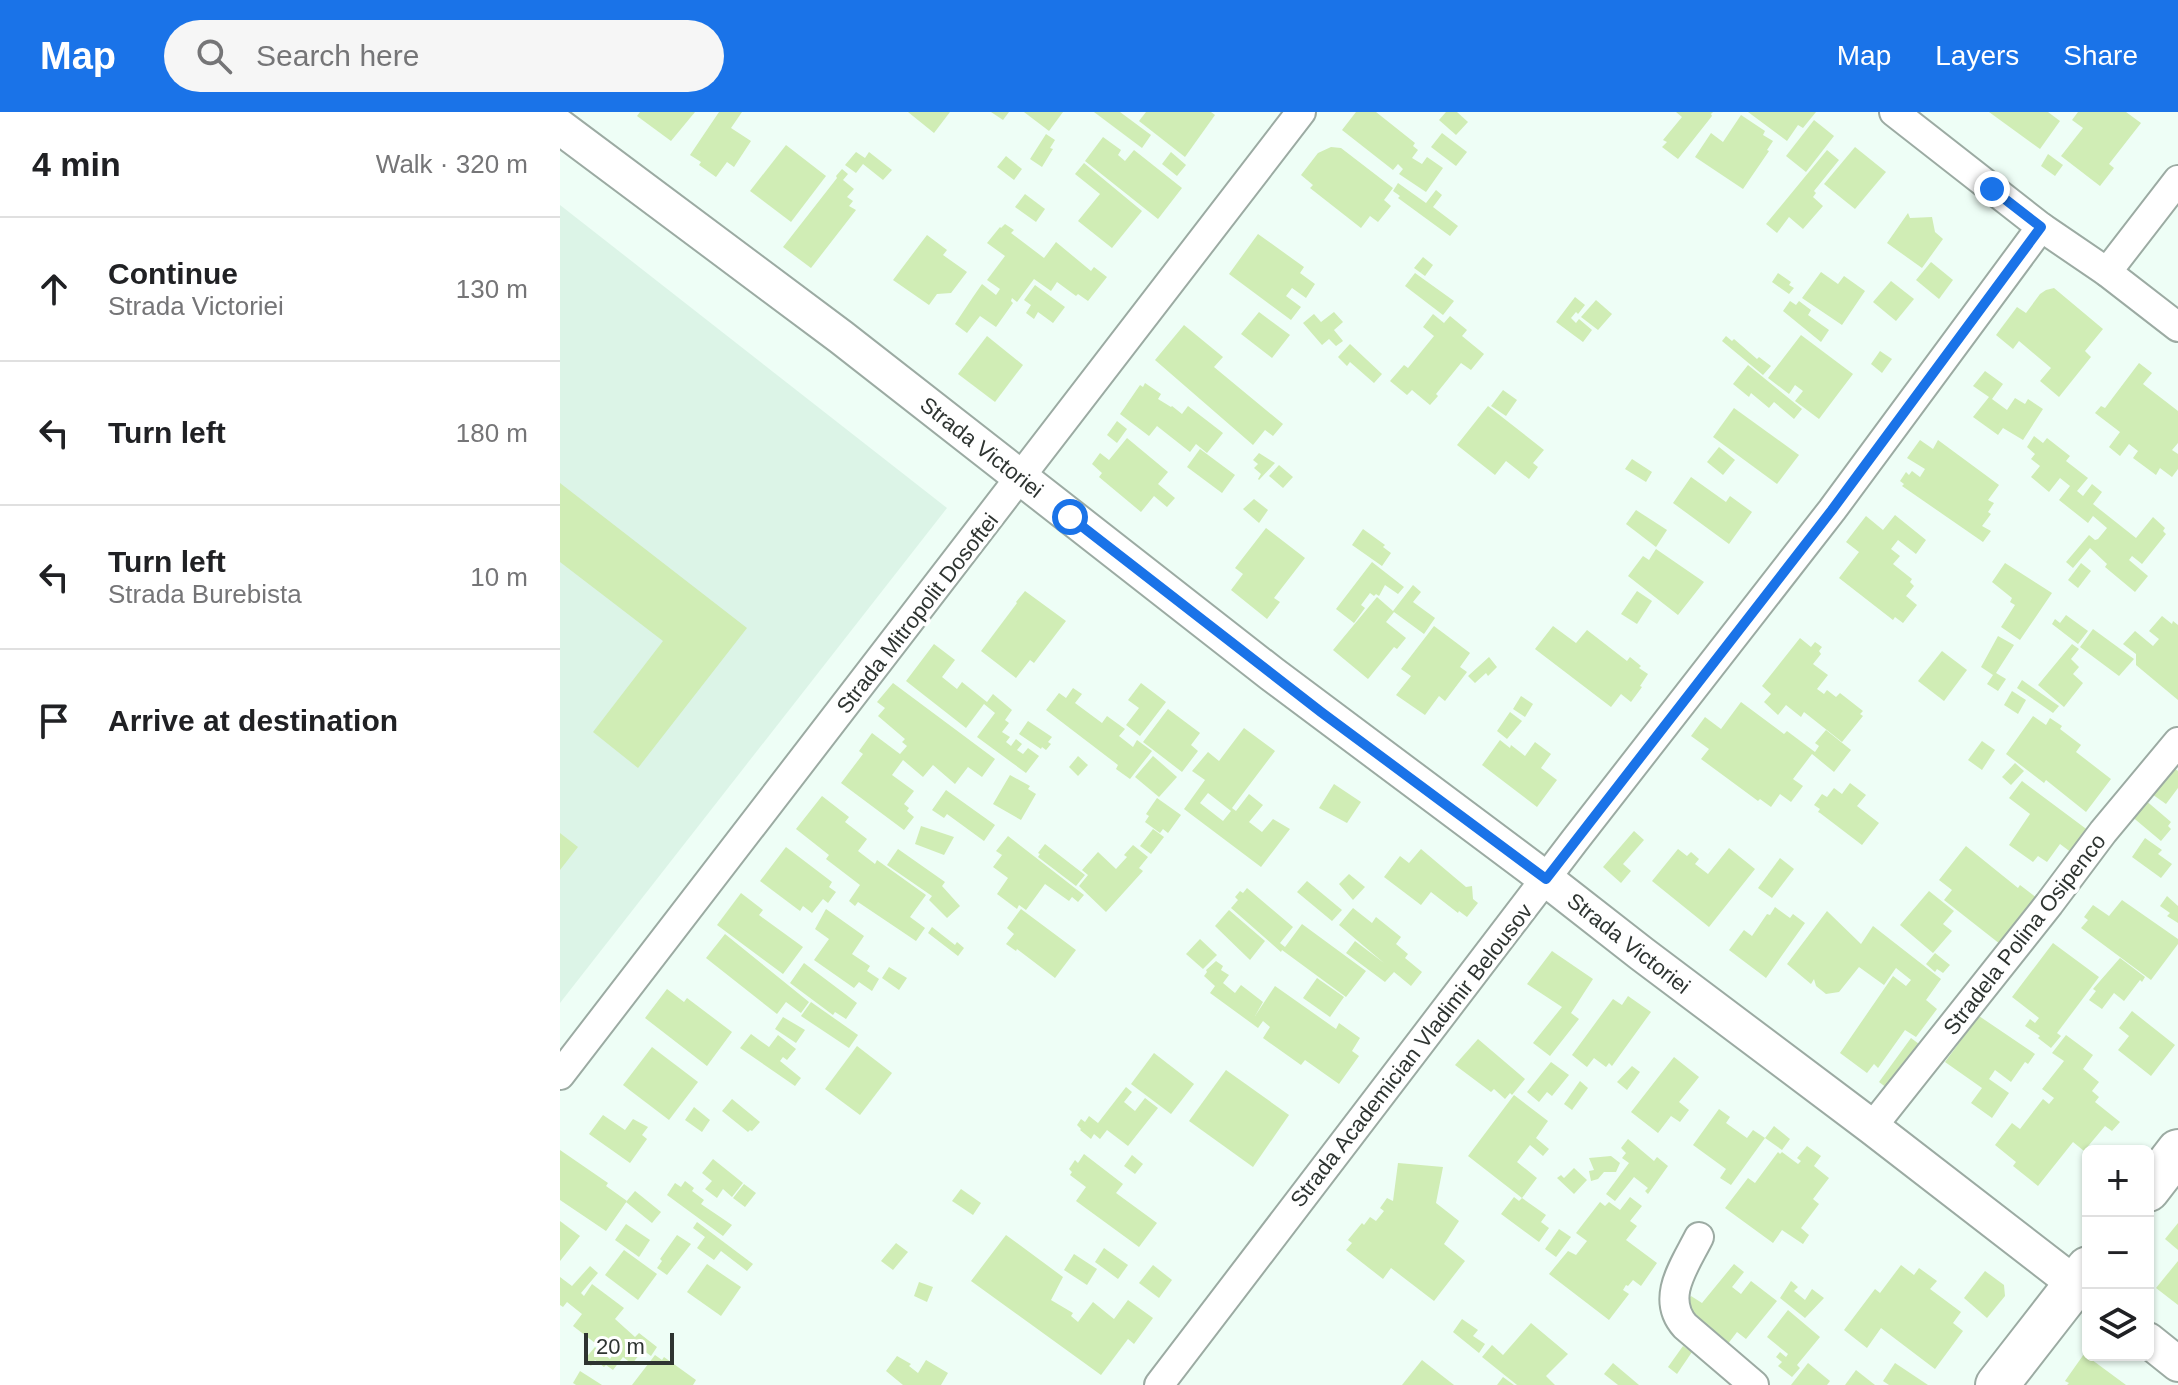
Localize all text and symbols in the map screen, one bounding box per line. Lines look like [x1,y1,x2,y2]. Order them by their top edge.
search box [164,20,724,92]
icon: search [192,34,236,78]
text: Map [40,35,116,77]
text: Search here [256,39,419,72]
text: Map [1837,40,1891,71]
text: Layers [1935,40,2019,71]
text: Share [2063,40,2138,71]
text: 4 min [32,145,121,183]
text: Walk · 320 m [376,149,528,179]
route end [1974,171,2010,207]
text: Continue [108,257,238,290]
icon: ahead [32,267,76,311]
text: 130 m [456,274,528,304]
text: Strada Victoriei [108,291,284,321]
street label: Strada Victoriei [915,392,1048,503]
icon: left [32,411,76,455]
text: Turn left [108,416,226,449]
text: 180 m [456,418,528,448]
route start [1052,499,1088,535]
street label: Strada Mitropolit Dosoftei [832,508,1003,718]
text: Turn left [108,545,226,578]
icon: left [32,555,76,599]
text: 10 m [470,562,528,592]
text: Strada Burebista [108,579,302,609]
icon: arrive [32,699,76,743]
text: Arrive at destination [108,704,398,737]
street label: Stradela Polina Osipenco [1938,829,2111,1040]
street label: Strada Victoriei [1562,888,1695,999]
street label: Strada Academician Vladimir Belousov [1285,899,1538,1212]
map controls [2082,1145,2154,1361]
button: + [2082,1145,2154,1217]
button: − [2082,1217,2154,1289]
button: layers [2082,1289,2154,1361]
scale bar [584,1329,674,1365]
text: 20 m [596,1334,645,1359]

